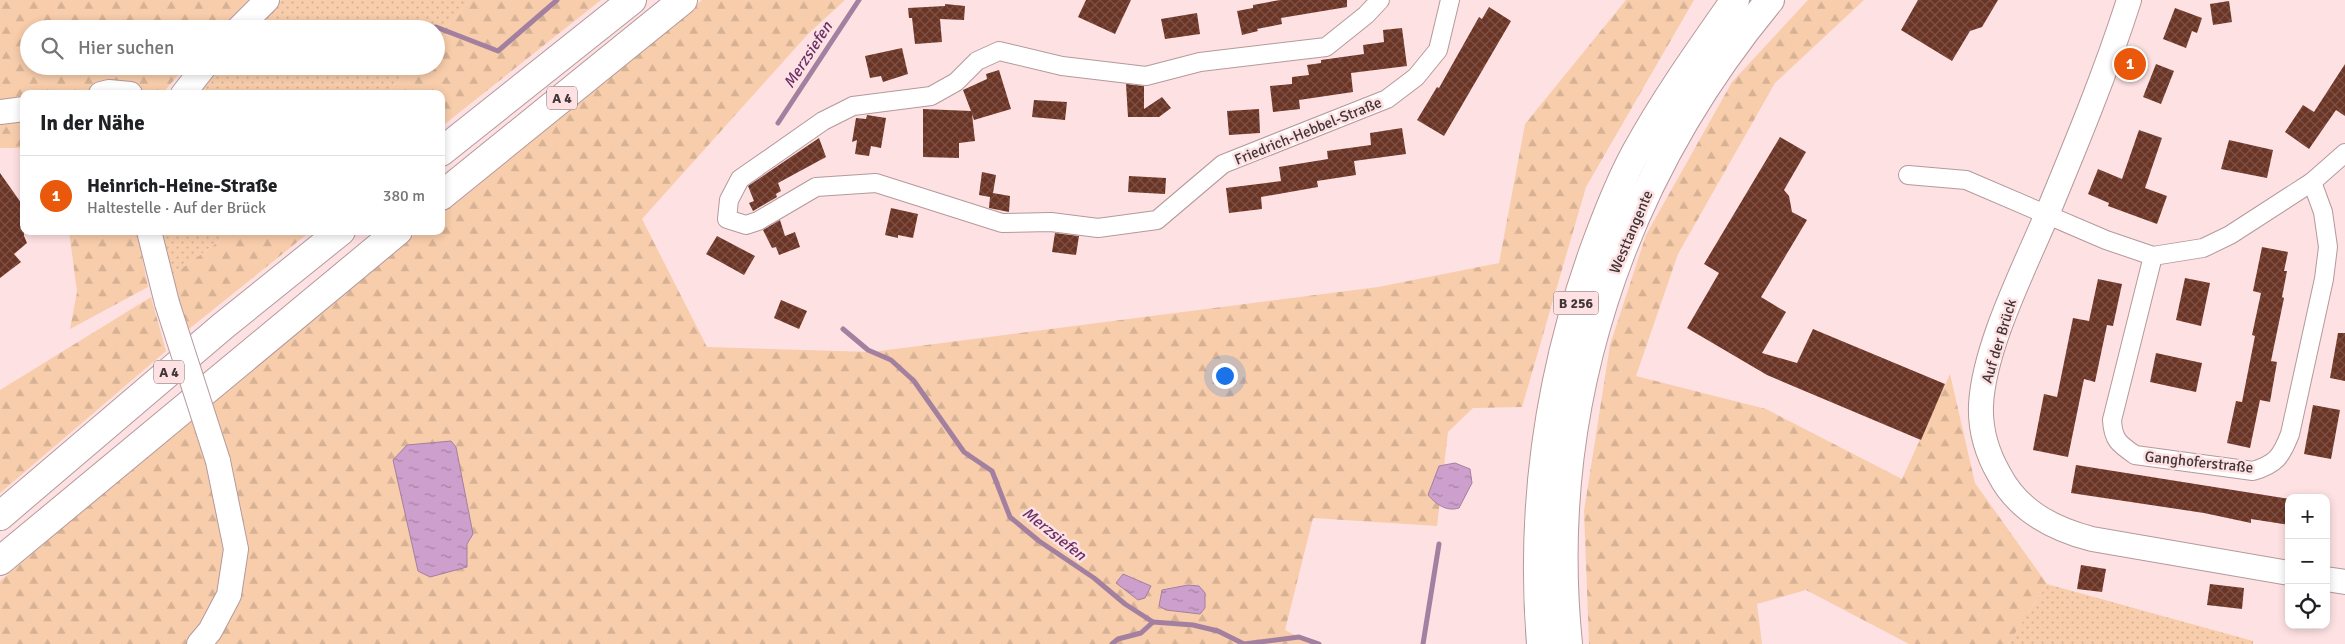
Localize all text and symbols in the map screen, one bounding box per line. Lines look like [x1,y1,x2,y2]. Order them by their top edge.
water label: Merzsiefen [779,17,838,92]
search box [20,20,445,75]
icon: search [38,34,66,62]
text: Hier suchen [78,36,174,60]
pin: 1 [2114,45,2146,83]
road number: A 4 [547,86,577,110]
street label: Friedrich-Hebbel-Straße [1232,93,1384,169]
text: In der Nähe [40,110,145,136]
text: Heinrich-Heine-Straße [87,174,277,198]
text: 1 [52,186,60,206]
text: 380 m [383,186,425,206]
street label: Westtangente [1605,188,1657,276]
text: Haltestelle · Auf der Brück [87,198,266,218]
road number: B 256 [1554,292,1598,314]
street label: Auf der Brück [1978,296,2020,385]
road number: A 4 [154,361,184,384]
your location [1212,363,1238,389]
street label: Ganghoferstraße [2144,447,2254,477]
map controls [2285,494,2330,629]
button: + [2285,494,2330,539]
water label: Merzsiefen [1018,503,1091,566]
button: − [2285,539,2330,584]
button: locate [2285,584,2330,629]

